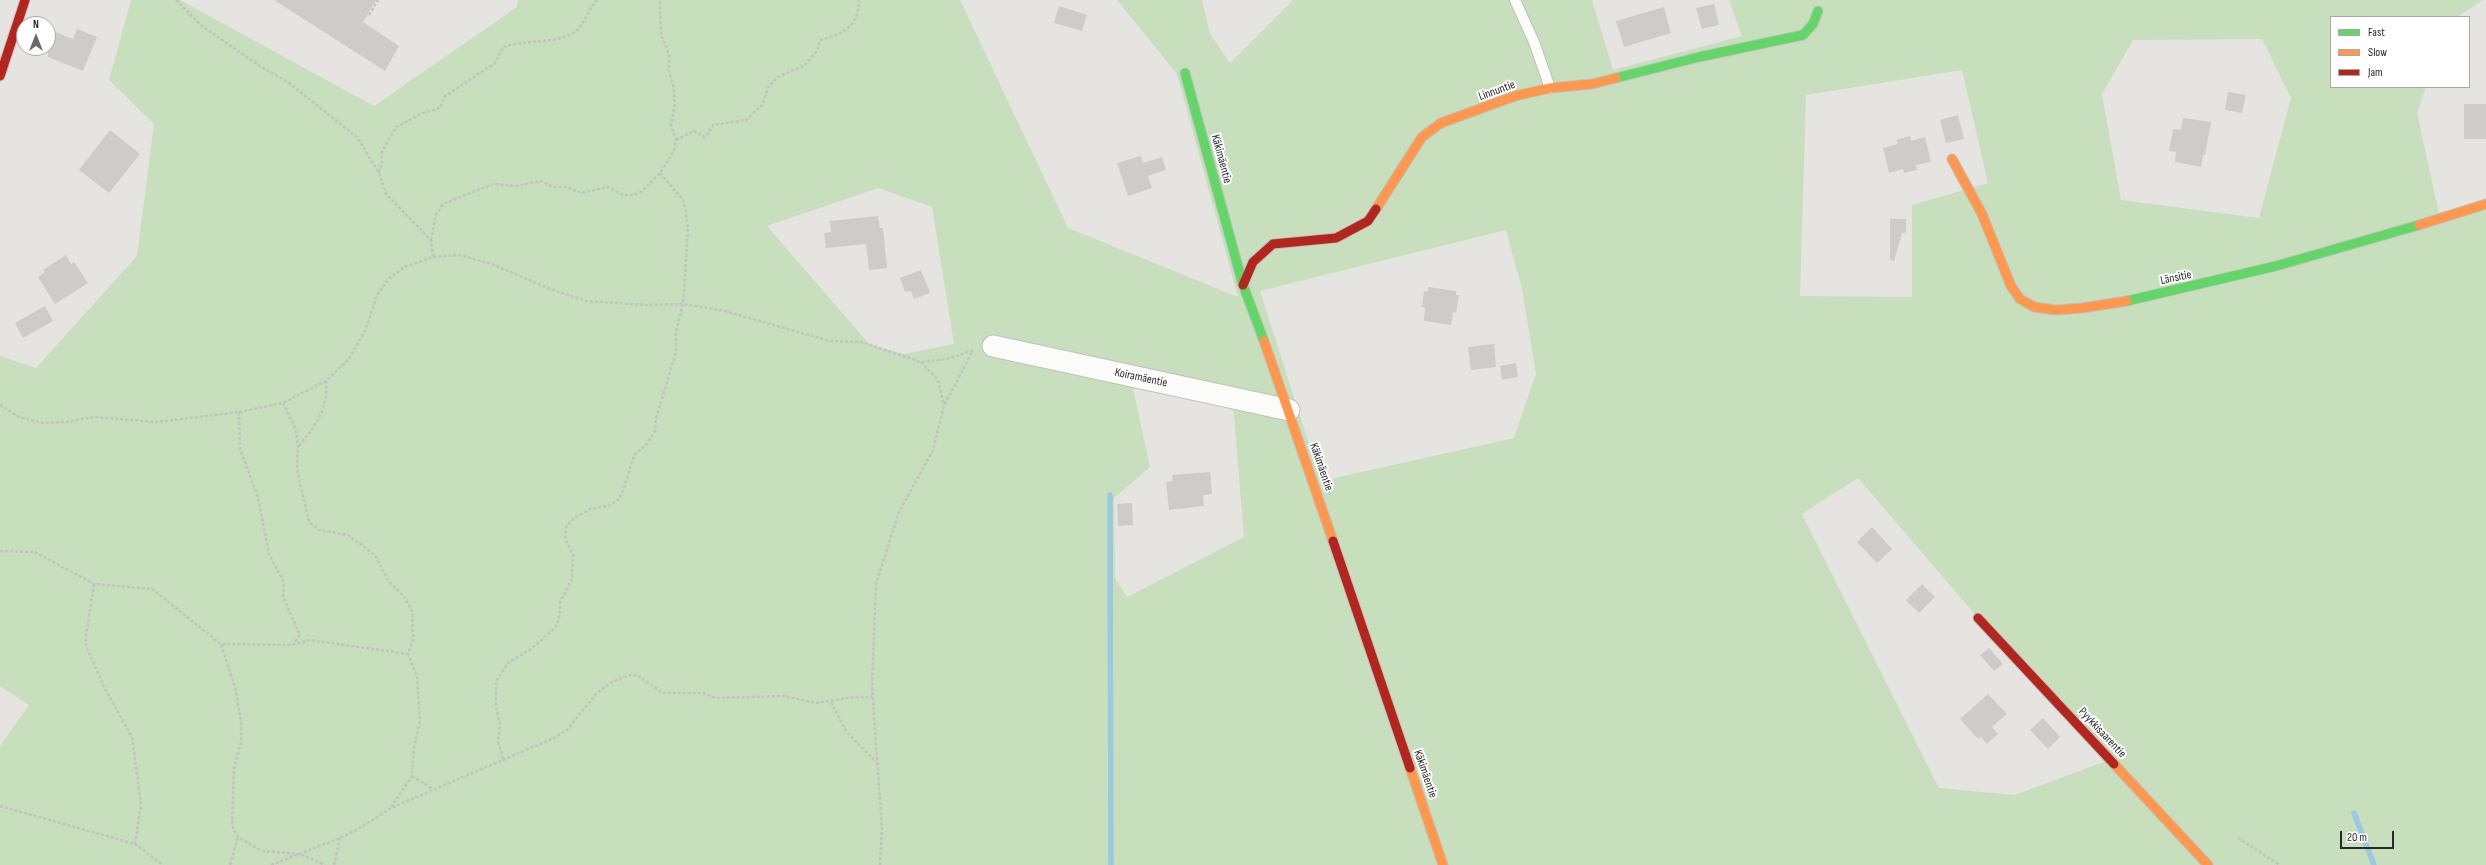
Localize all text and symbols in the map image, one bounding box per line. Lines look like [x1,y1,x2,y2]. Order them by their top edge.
north arrow [16,16,56,56]
legend [2330,16,2470,88]
text: N [33,18,39,31]
text: Fast [2368,25,2385,40]
text: Slow [2368,45,2387,60]
text: Jam [2368,65,2383,80]
street label: Linnuntie [1477,78,1517,104]
street label: Käkimäentie [1208,133,1234,185]
street label: Länsitie [2159,268,2193,288]
street label: Koiramäentie [1113,365,1169,391]
street label: Käkimäentie [1306,441,1336,493]
street label: Pyykkisaarentie [2075,705,2129,761]
street label: Käkimäentie [1410,748,1440,800]
scale bar [2342,823,2396,849]
text: 20 m [2347,830,2367,845]

